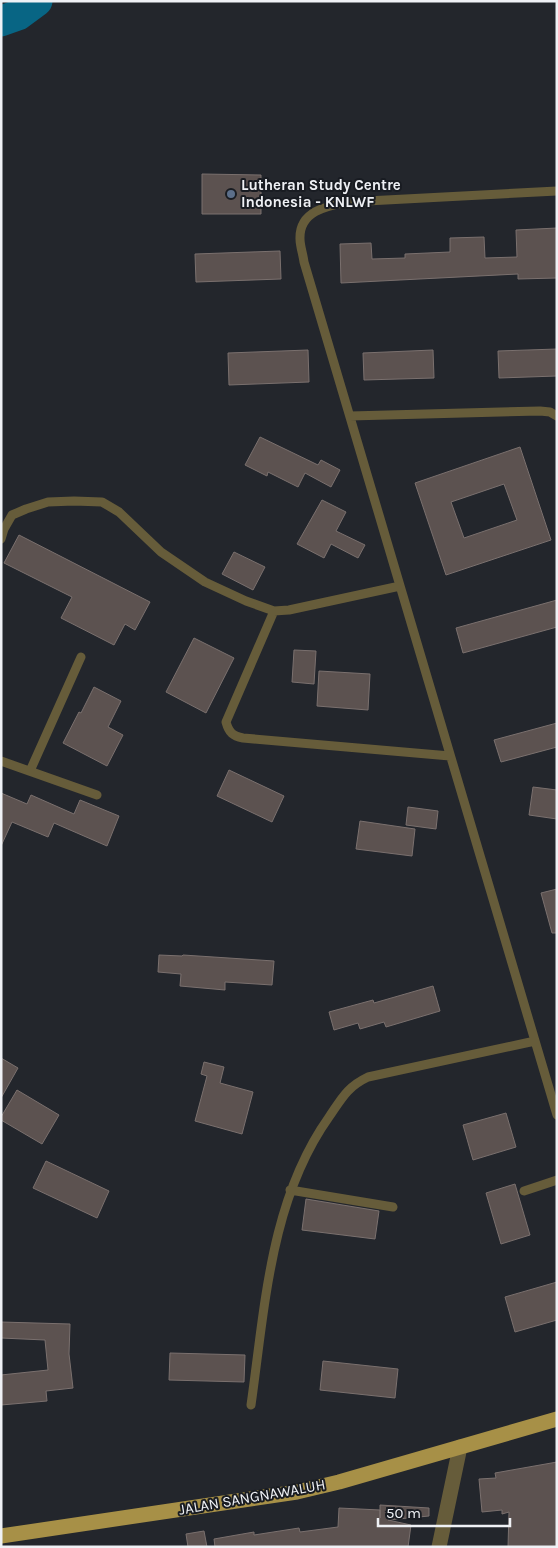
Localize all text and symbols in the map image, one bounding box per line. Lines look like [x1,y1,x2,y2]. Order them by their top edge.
place label: Lutheran Study Centre Indonesia - KNLWF [241,176,401,211]
marker: Lutheran Study Centre Indonesia - KNLWF [225,188,237,200]
street label: JALAN SANGNAWALUH [177,1475,327,1519]
scale bar [378,1496,510,1528]
text: 50 m [386,1504,421,1522]

